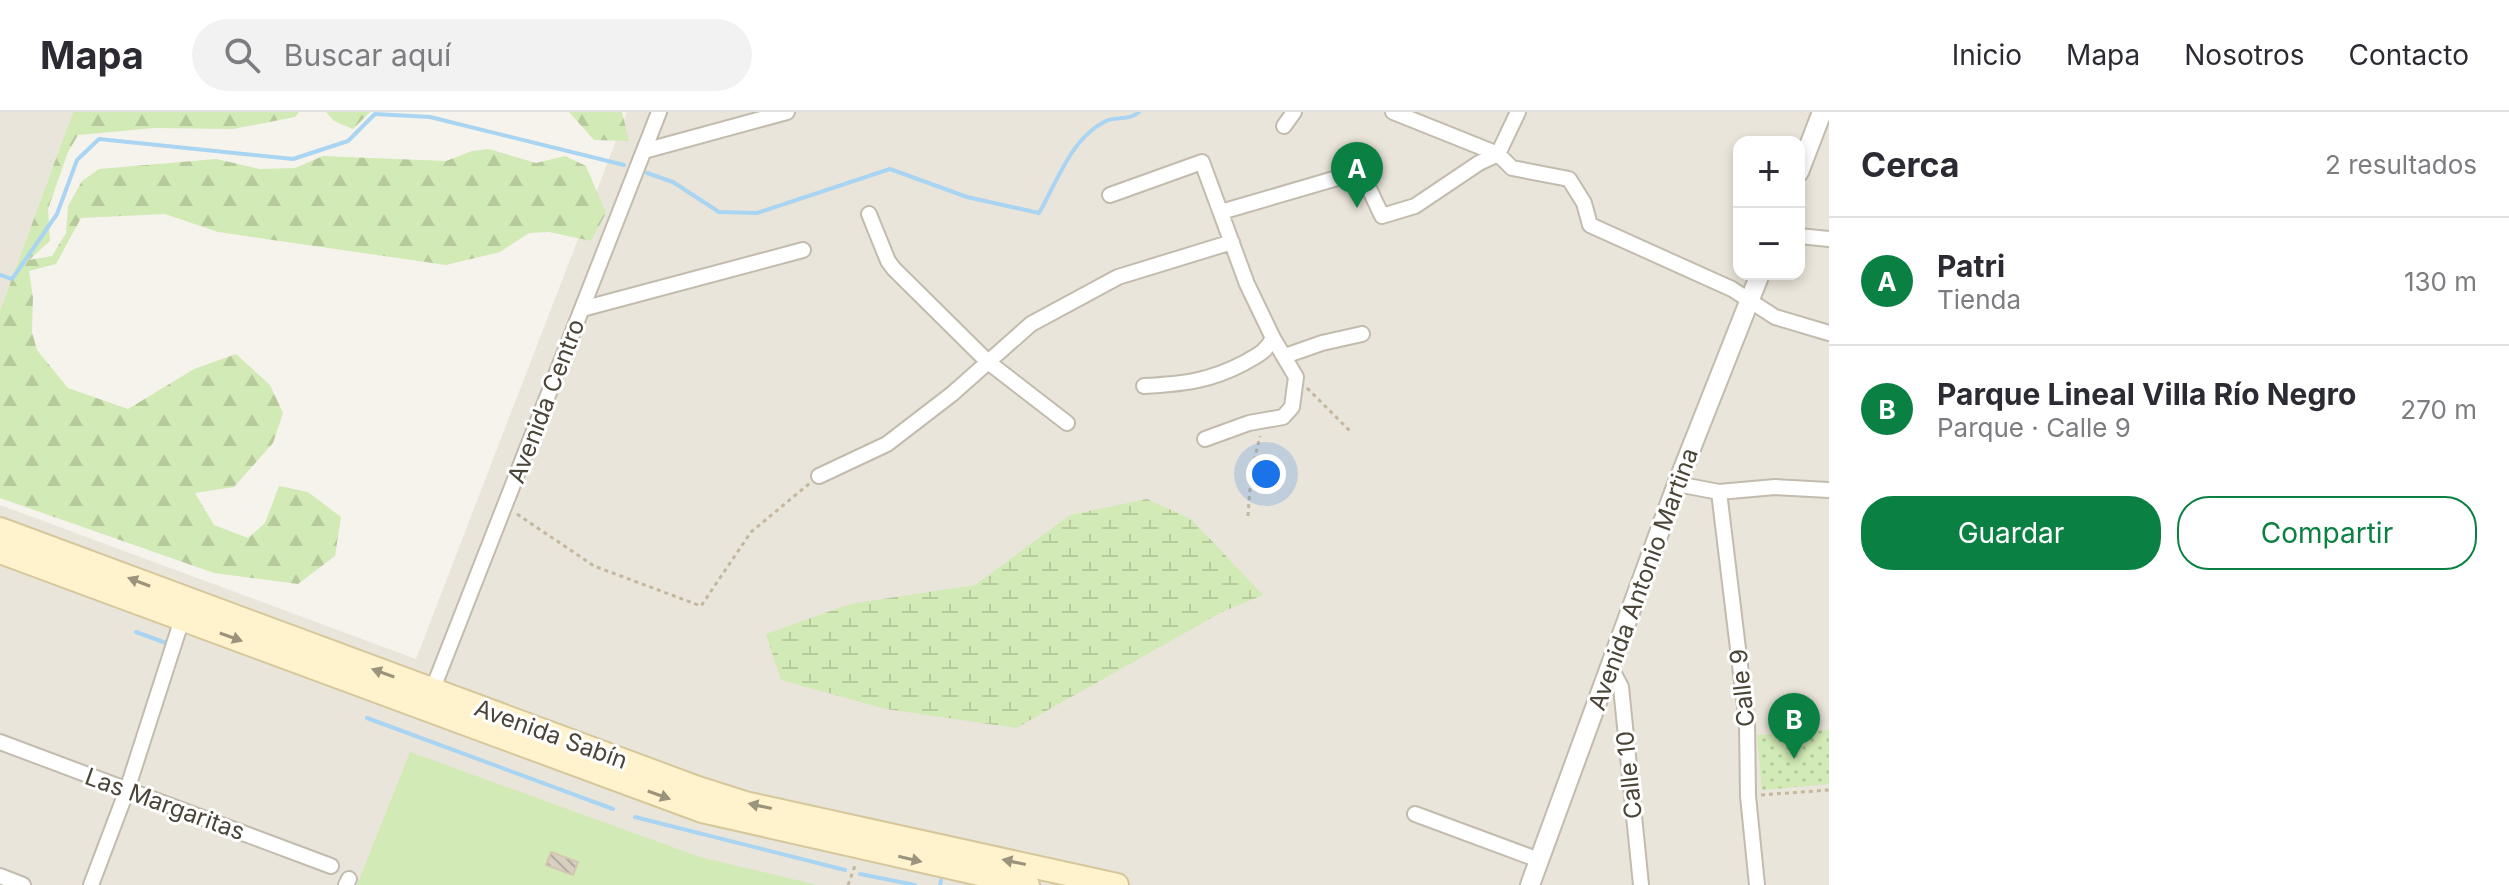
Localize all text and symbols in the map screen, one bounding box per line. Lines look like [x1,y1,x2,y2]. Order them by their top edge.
search box [192,19,752,91]
text: Mapa [40,32,144,78]
icon: search [220,33,264,77]
text: Buscar aquí [284,37,451,73]
text: Inicio [1952,38,2022,72]
text: Mapa [2066,38,2140,72]
text: Nosotros [2184,38,2305,72]
text: Contacto [2349,38,2469,72]
map controls [1733,136,1805,280]
button: + [1733,136,1805,208]
pin: A [1331,142,1383,208]
text: Cerca [1861,144,1960,185]
text: 2 resultados [2325,149,2477,180]
button: − [1733,208,1805,280]
text: Patri [1937,248,2005,284]
text: A [1877,266,1897,297]
text: 130 m [2404,266,2477,297]
text: Tienda [1937,284,2021,315]
street label: Avenida Centro [501,315,591,487]
text: Parque Lineal Villa Río Negro [1937,376,2356,412]
text: B [1878,394,1896,425]
text: 270 m [2400,394,2477,425]
text: Parque · Calle 9 [1937,412,2131,443]
street label: Avenida Antonio Martina [1582,444,1704,714]
your location [1246,454,1286,494]
button: Guardar [1861,496,2161,570]
button: Compartir [2177,496,2477,570]
one-way arrow [127,575,151,588]
one-way arrow [219,631,243,644]
street label: Calle 9 [1723,648,1761,728]
one-way arrow [371,666,395,678]
street label: Avenida Sabín [471,693,631,775]
pin: B [1768,693,1820,759]
street label: Calle 10 [1610,730,1648,820]
street label: Las Margaritas [81,762,249,846]
one-way arrow [647,789,671,801]
one-way arrow [747,799,772,812]
one-way arrow [898,853,923,866]
one-way arrow [1001,855,1026,868]

